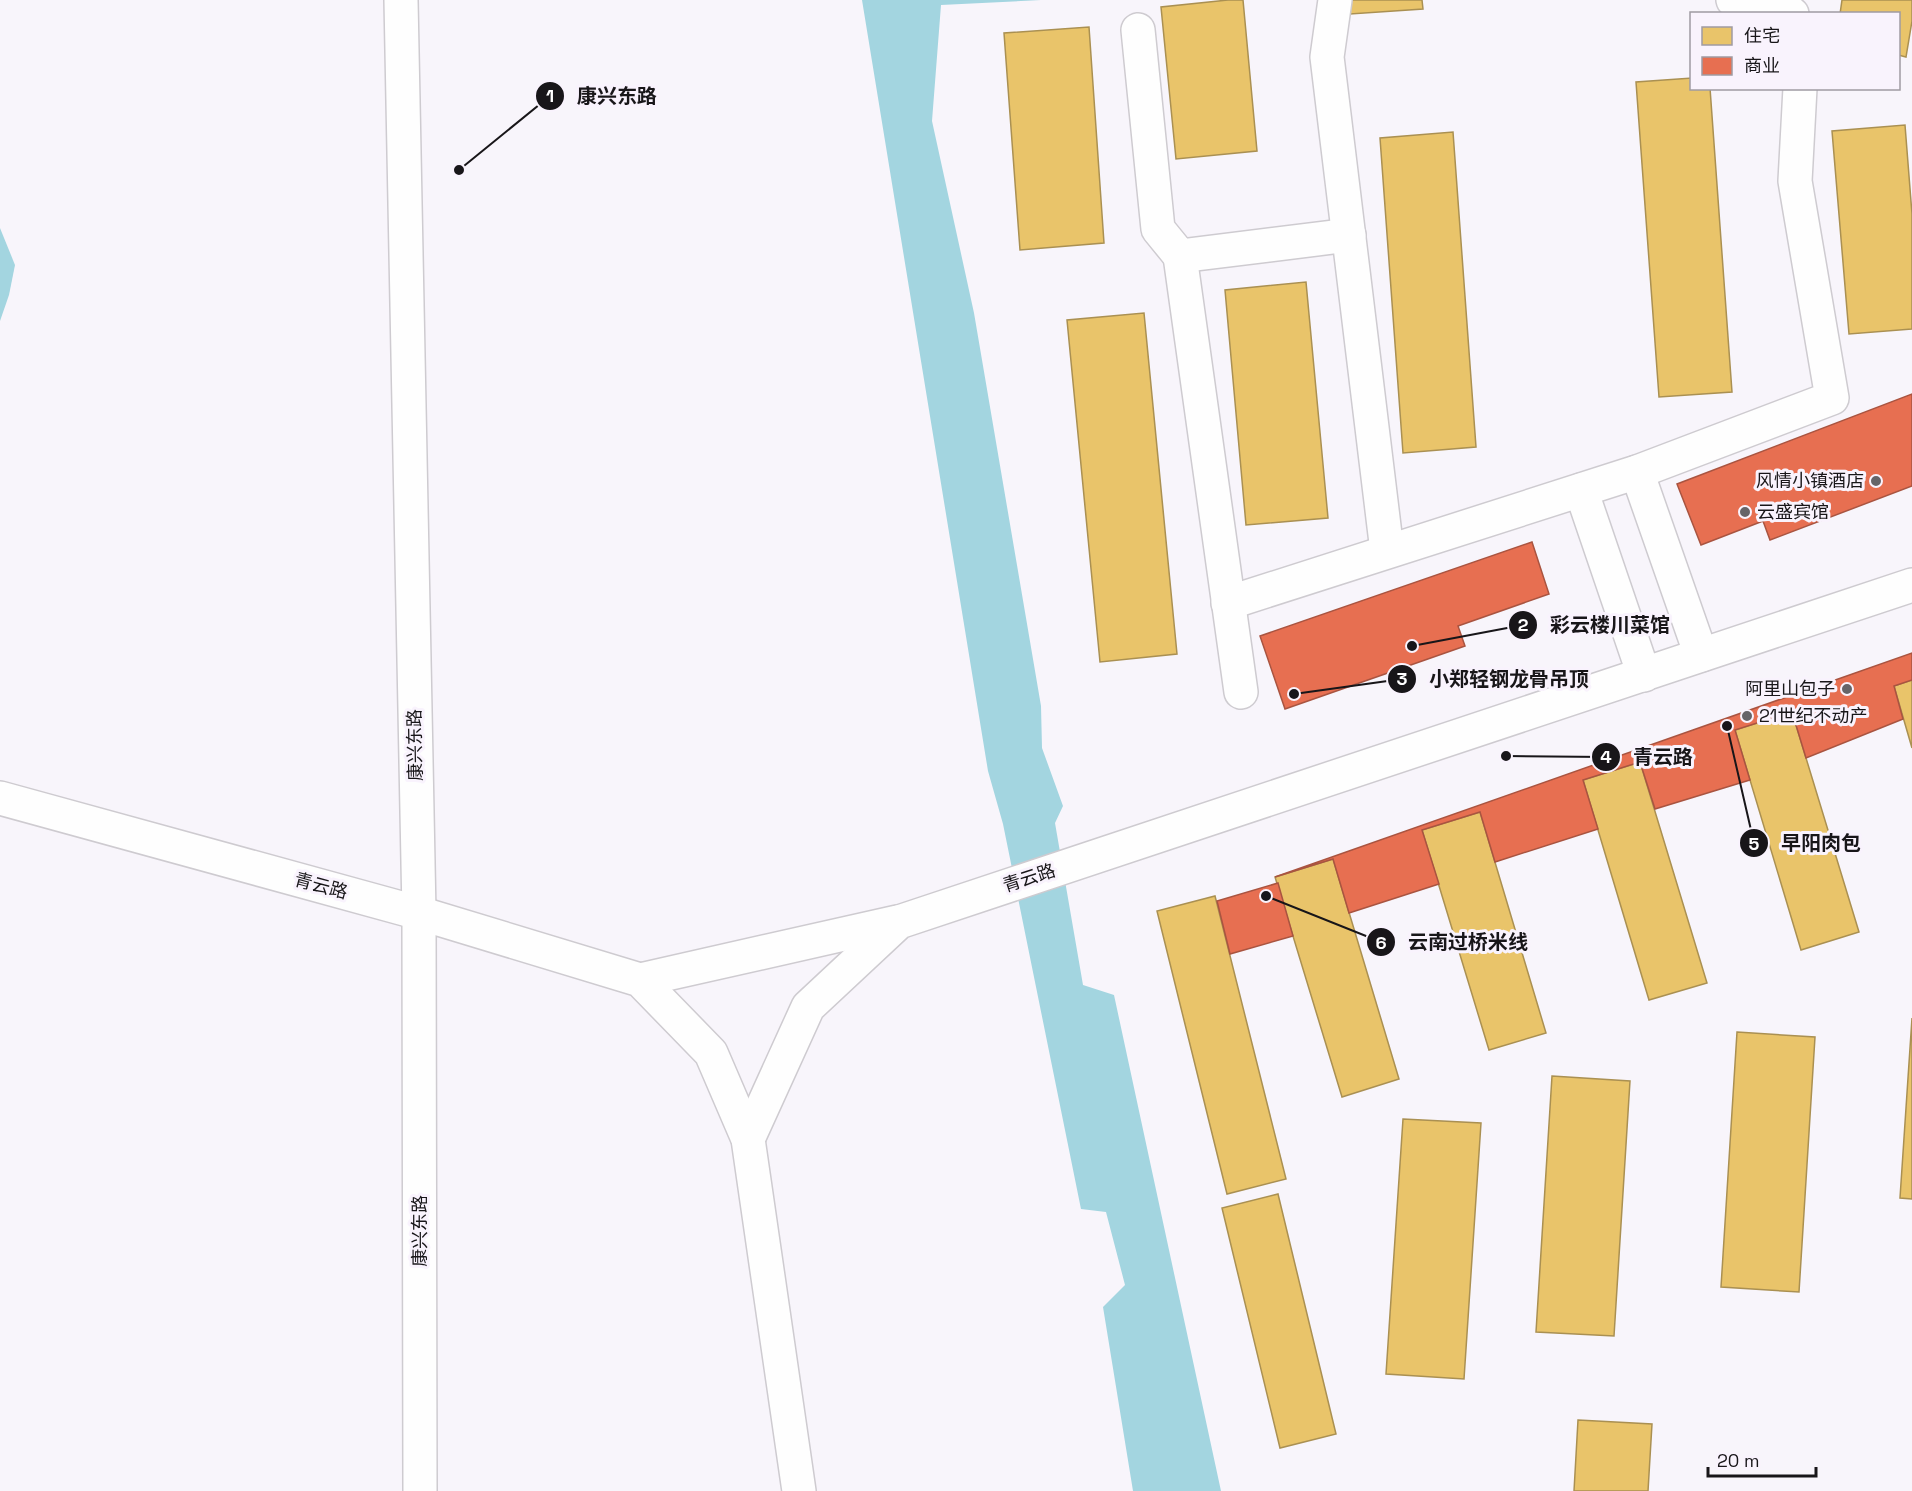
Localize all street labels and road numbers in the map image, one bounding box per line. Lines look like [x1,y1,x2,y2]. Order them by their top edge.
street label: 康兴东路 [402,709,427,781]
street label: 青云路 [1000,858,1058,897]
street label: 青云路 [292,867,350,904]
street label: 康兴东路 [408,1195,431,1267]

